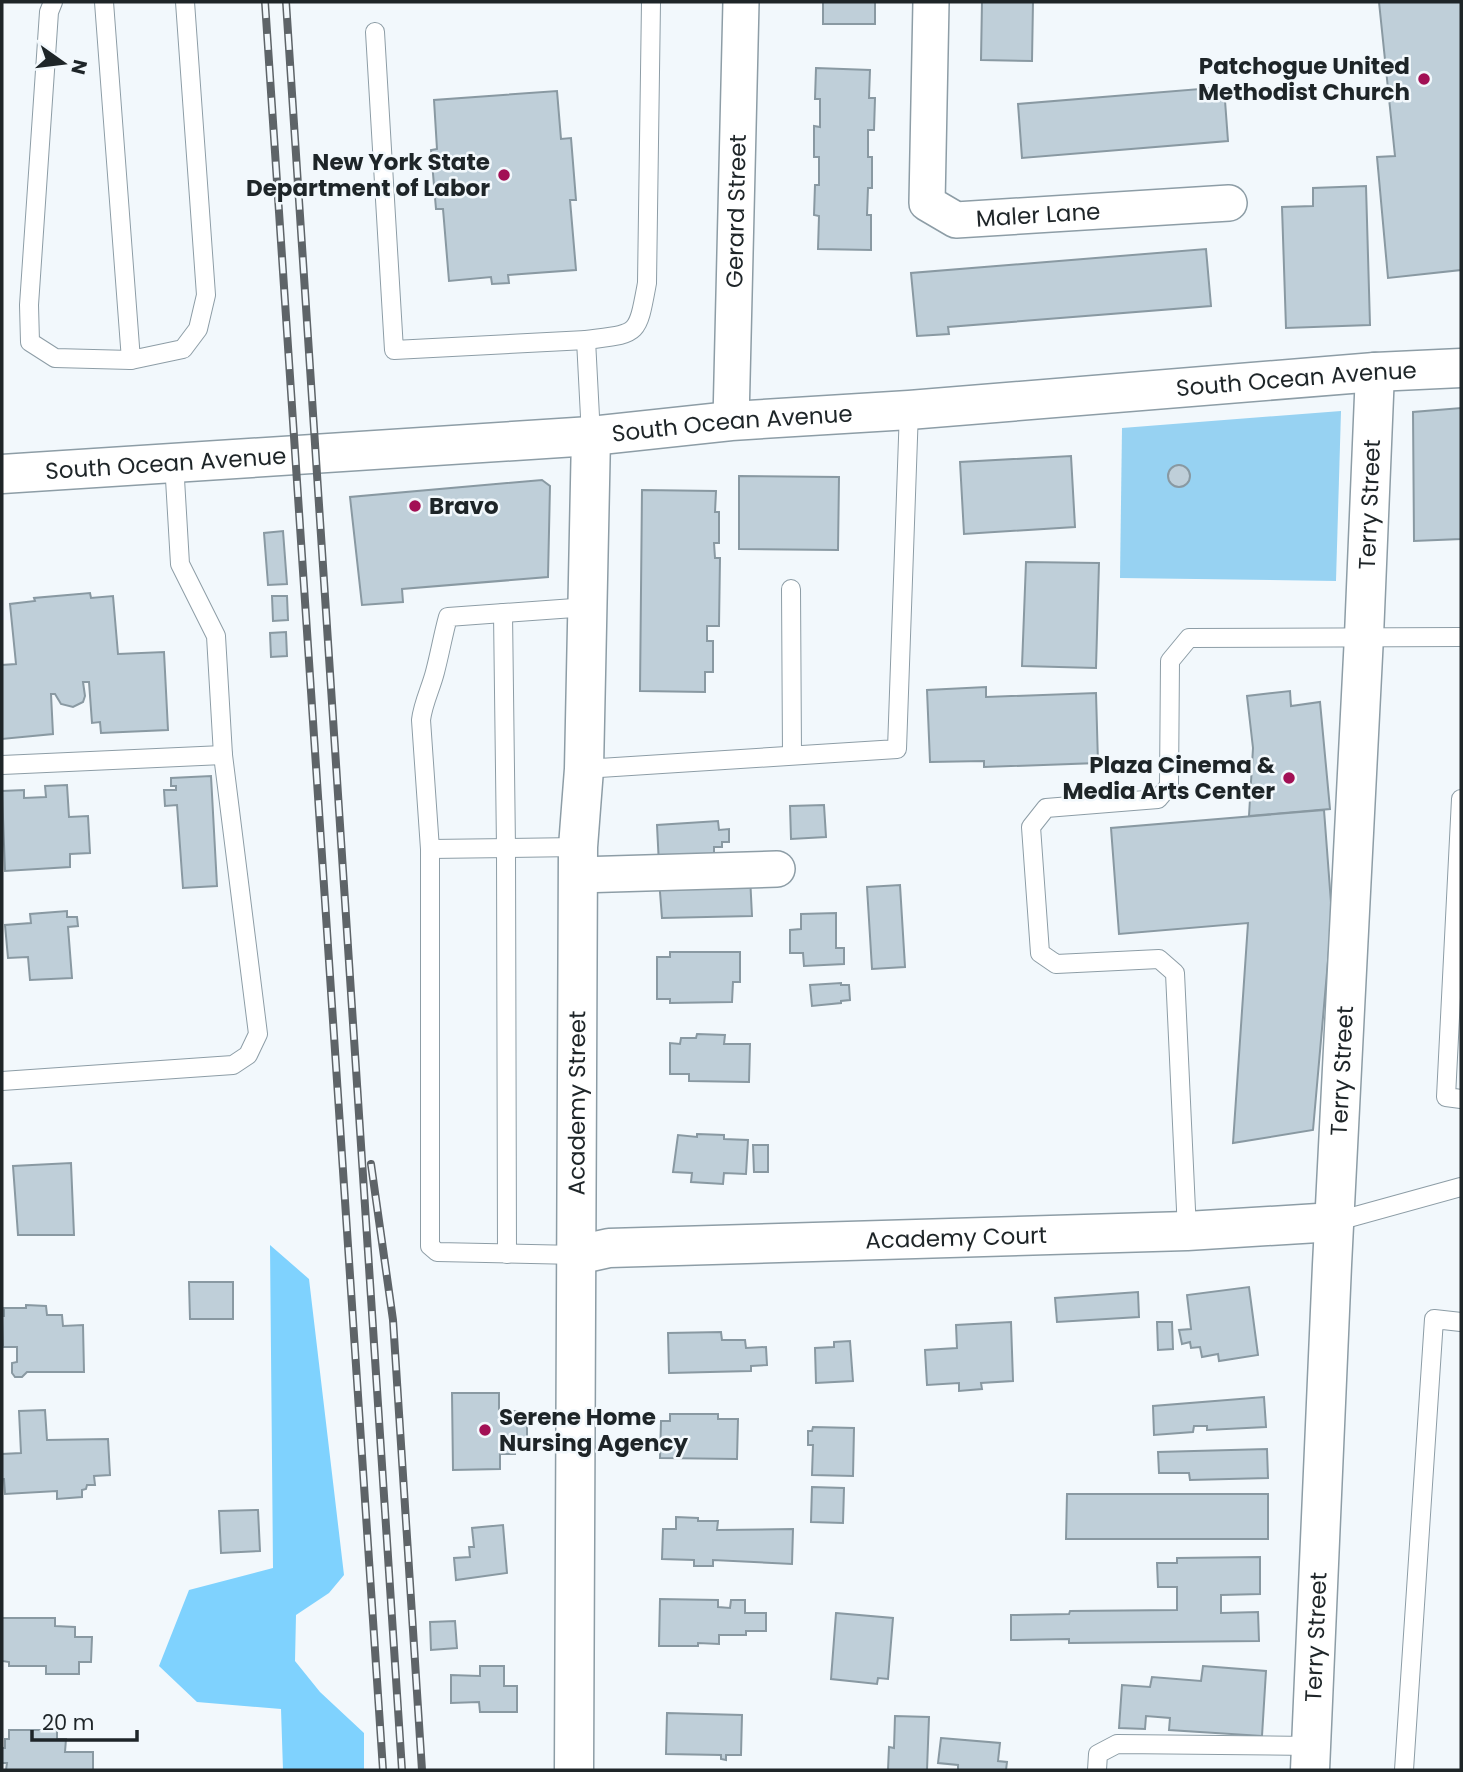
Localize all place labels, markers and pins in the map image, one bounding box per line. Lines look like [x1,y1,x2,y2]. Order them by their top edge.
place label: Patchogue United Methodist Church [1198,50,1410,108]
marker: Patchogue United Methodist Church [1416,71,1432,87]
place label: New York State Department of Labor [246,146,490,204]
marker: New York State Department of Labor [496,167,512,183]
place label: Bravo [429,490,499,522]
marker: Bravo [407,498,423,514]
place label: Plaza Cinema & Media Arts Center [1062,749,1276,807]
marker: Plaza Cinema & Media Arts Center [1281,770,1297,786]
place label: Serene Home Nursing Agency [499,1401,688,1459]
marker: Serene Home Nursing Agency [477,1422,493,1438]

